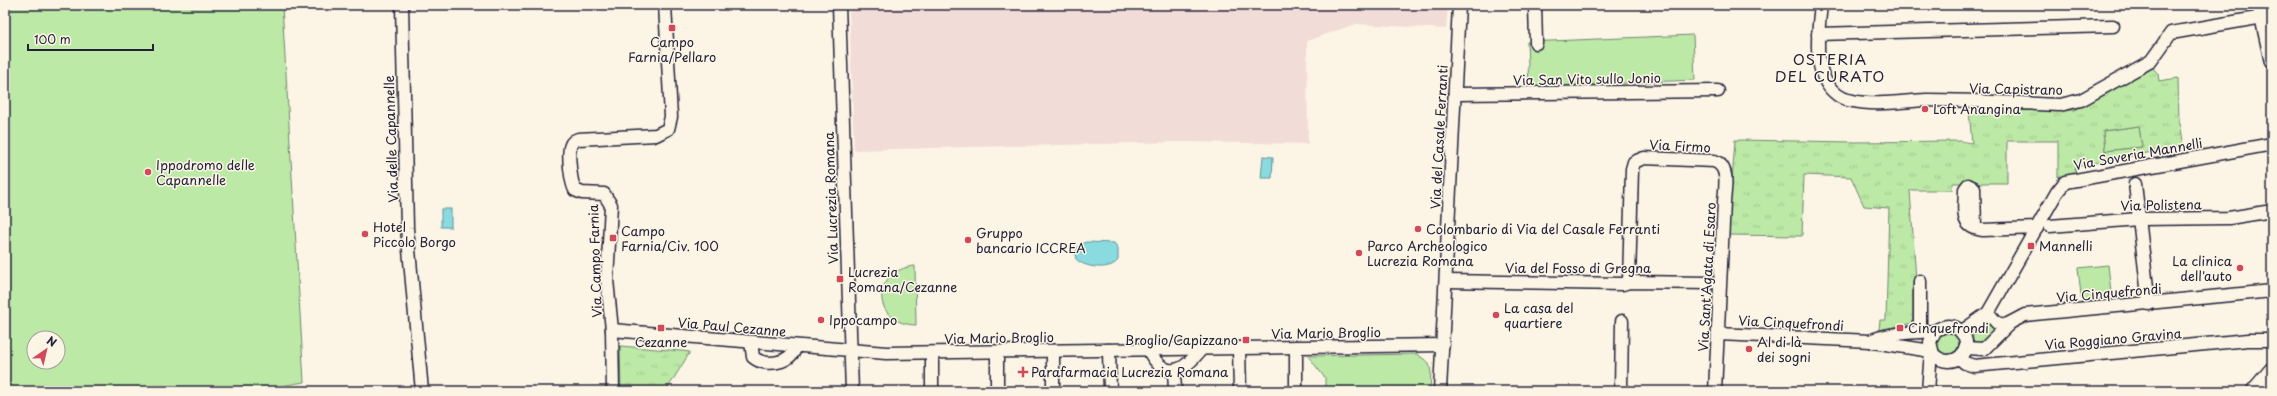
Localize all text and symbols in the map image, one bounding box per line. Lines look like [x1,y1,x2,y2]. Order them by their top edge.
marker: Campo Farnia/Pellaro [667,23,677,33]
scale bar [28,26,153,52]
text: 100 m [34,30,71,48]
place label: Campo Farnia/Pellaro [628,32,716,66]
district label: OSTERIA DEL CURATO [1775,47,1885,87]
street label: Via del Casale Ferranti [1425,64,1452,210]
street label: Via San Vito sullo Jonio [1513,68,1661,89]
street label: Via delle Capannelle [379,75,402,203]
street label: Via Capistrano [1969,78,2063,99]
place label: Loft Anangina [1933,99,2021,118]
marker: Loft Anangina [1920,104,1930,114]
street label: Via Lucrezia Romana [819,131,842,264]
street label: Via Soveria Mannelli [2072,133,2204,174]
street label: Via Firmo [1649,134,1711,157]
place label: Ippodromo delle Capannelle [156,155,255,189]
marker: Ippodromo delle Capannelle [143,167,153,177]
street label: Via Polistena [2120,194,2203,215]
street label: Via Sant'Agata di Esaro [1693,202,1720,352]
street label: Via Campo Farnia [583,204,606,318]
place label: Hotel Piccolo Borgo [373,217,456,251]
place label: Colombario di Via del Casale Ferranti [1426,219,1660,238]
place label: Campo Farnia/Civ. 100 [621,221,719,255]
place label: Gruppo bancario ICCREA [976,223,1086,257]
marker: Colombario di Via del Casale Ferranti [1413,224,1423,234]
marker: Hotel Piccolo Borgo [360,229,370,239]
marker: Campo Farnia/Civ. 100 [608,233,618,243]
marker: Gruppo bancario ICCREA [963,235,973,245]
place label: Parco Archeologico Lucrezia Romana [1367,236,1488,270]
place label: Mannelli [2039,236,2093,255]
marker: Mannelli [2026,241,2036,251]
marker: Parco Archeologico Lucrezia Romana [1354,248,1364,258]
place label: La clinica dell'auto [2172,251,2233,285]
street label: Via del Fosso di Gregna [1505,258,1652,277]
place label: Lucrezia Romana/Cezanne [848,262,957,296]
marker: La clinica dell'auto [2235,263,2245,273]
marker: Lucrezia Romana/Cezanne [835,274,845,284]
street label: Via Cinquefrondi [2055,278,2163,307]
place label: La casa del quartiere [1504,298,1574,332]
place label: Ippocampo [829,310,897,329]
marker: La casa del quartiere [1491,310,1501,320]
street label: Via Cinquefrondi [1738,310,1844,335]
street label: Via Paul Cezanne [677,312,787,341]
marker: Ippocampo [816,315,826,325]
place label: Cinquefrondi [1908,318,1989,337]
street label: Via Mario Broglio [1271,322,1381,343]
marker: Cezanne [656,323,666,333]
marker: Cinquefrondi [1895,323,1905,333]
street label: Via Roggiano Gravina [2044,323,2182,354]
street label: Via Mario Broglio [944,327,1054,348]
north arrow [26,330,66,370]
place label: Broglio/Capizzano [1125,330,1238,349]
text: N [44,332,60,351]
place label: Cezanne [635,332,687,351]
place label: Al di là dei sogni [1757,332,1811,366]
marker: Broglio/Capizzano [1241,335,1251,345]
marker: Al di là dei sogni [1744,344,1754,354]
place label: Parafarmacia Lucrezia Romana [1031,362,1229,381]
marker: Parafarmacia Lucrezia Romana [1018,367,1028,377]

